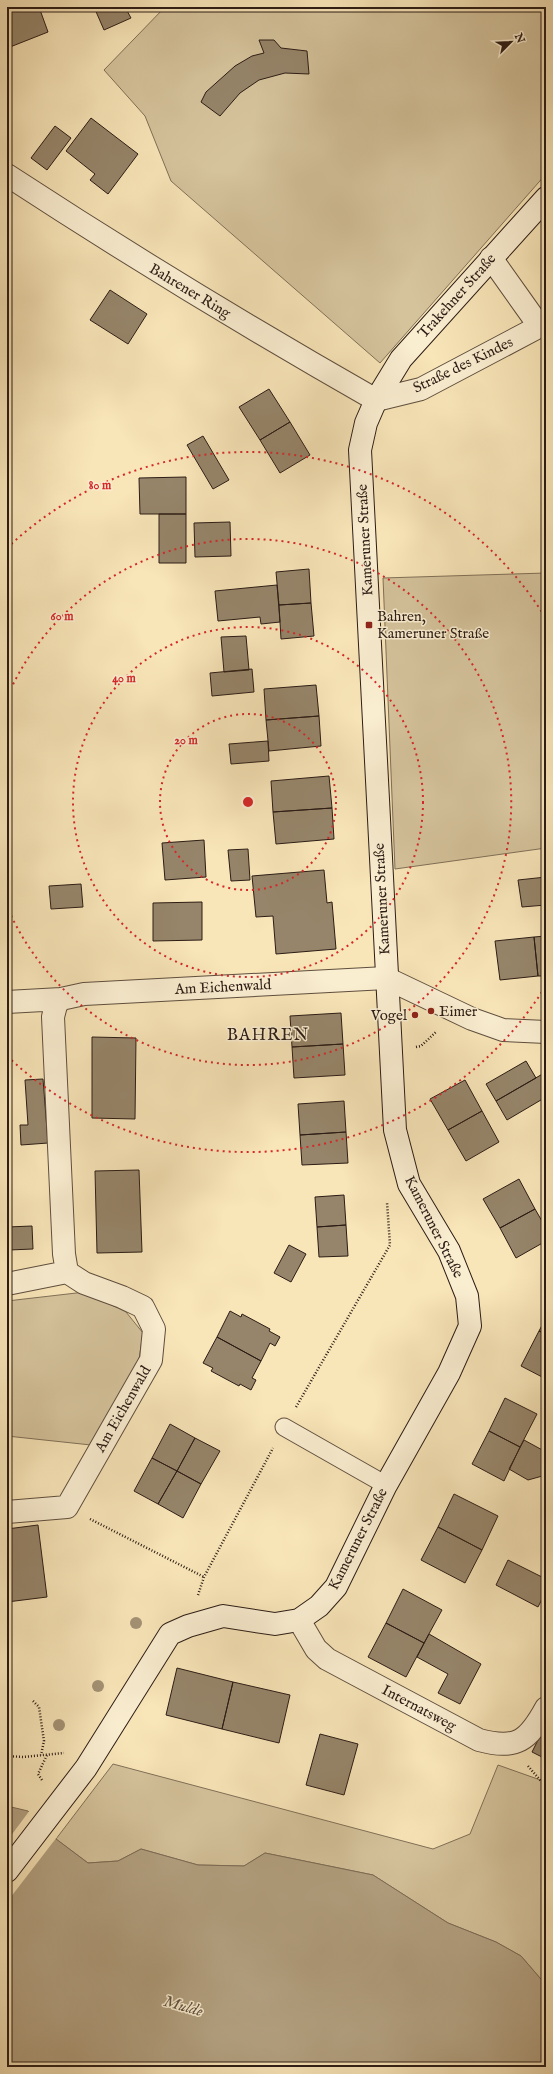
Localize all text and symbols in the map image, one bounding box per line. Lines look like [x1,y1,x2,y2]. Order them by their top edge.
north arrow [491,22,531,62]
text: N [510,30,528,46]
street label: Trakehner Straße [414,250,500,342]
street label: Bahrener Ring [146,259,235,323]
street label: Straße des Kindes [410,333,516,397]
text: 80 m [89,478,112,493]
street label: Kameruner Straße [353,483,377,596]
place label: Bahren, Kameruner Straße [377,607,489,643]
text: 60 m [51,609,74,624]
marker: Bahren, Kameruner Straße [364,620,374,630]
text: 40 m [112,671,137,686]
text: 20 m [174,733,198,748]
centre of rings [241,795,255,809]
street label: Kameruner Straße [370,842,394,955]
street label: Am Eichenwald [173,975,273,999]
place label: Eimer [439,1002,478,1021]
place label: Vogel [370,1006,408,1025]
marker: Eimer [426,1006,436,1016]
marker: Vogel [410,1010,420,1020]
district label: BAHREN [227,1025,309,1046]
street label: Kameruner Straße [400,1173,468,1281]
street label: Am Eichenwald [90,1361,156,1457]
street label: Kameruner Straße [324,1485,392,1593]
street label: Internatsweg [378,1680,460,1736]
water label: Mulde [161,1992,206,2022]

